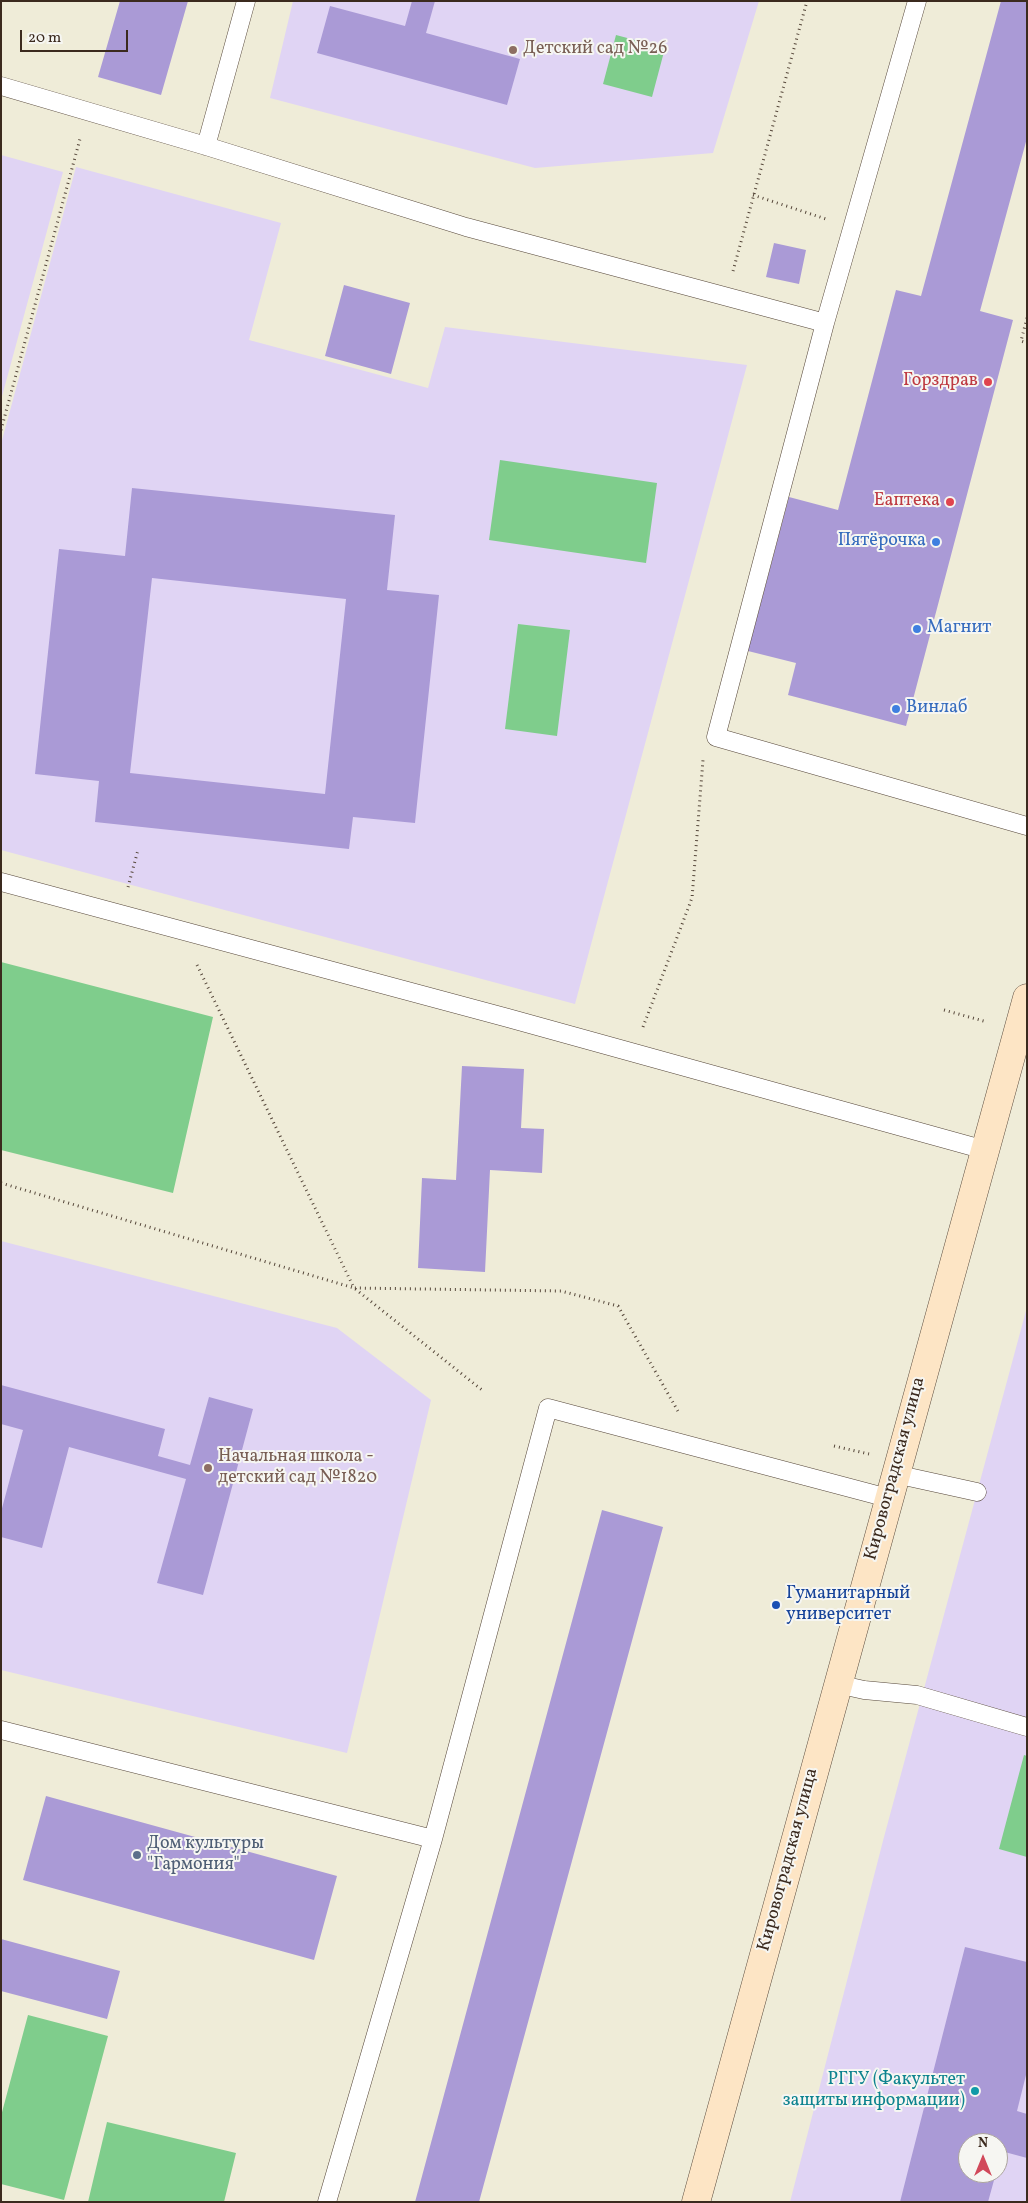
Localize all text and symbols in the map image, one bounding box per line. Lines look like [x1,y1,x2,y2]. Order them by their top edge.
scale bar [22,20,130,52]
text: 20 m [28,28,61,49]
place label: Детский сад №26 [523,39,667,61]
marker: Детский сад №26 [507,44,519,56]
place label: Горздрав [903,371,978,393]
marker: Горздрав [982,376,994,388]
place label: Еаптека [874,491,940,513]
marker: Еаптека [944,496,956,508]
place label: Пятёрочка [838,531,926,553]
marker: Пятёрочка [930,536,942,548]
place label: Магнит [927,618,991,640]
marker: Магнит [911,623,923,635]
place label: Винлаб [906,698,967,720]
marker: Винлаб [890,703,902,715]
street label: Кировоградская улица [861,1375,931,1563]
place label: Начальная школа - детский сад №1820 [218,1447,377,1490]
marker: Начальная школа - детский сад №1820 [202,1462,214,1474]
place label: Гуманитарный университет [786,1584,910,1626]
marker: Гуманитарный университет [770,1599,782,1611]
street label: Кировоградская улица [754,1766,824,1954]
place label: Дом культуры "Гармония" [147,1834,264,1876]
marker: Дом культуры "Гармония" [131,1849,143,1861]
place label: РГГУ (Факультет защиты информации) [783,2070,965,2112]
marker: РГГУ (Факультет защиты информации) [969,2085,981,2097]
north arrow [958,2133,1008,2183]
text: N [978,2134,988,2153]

